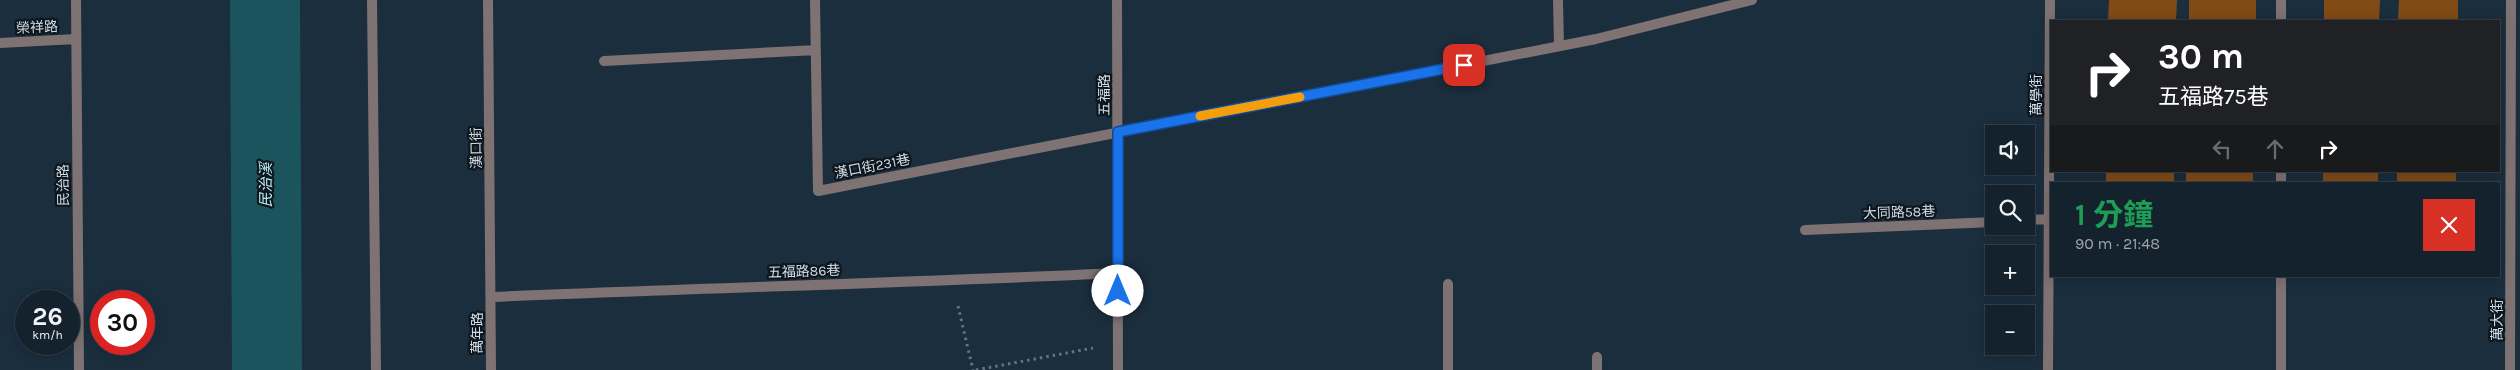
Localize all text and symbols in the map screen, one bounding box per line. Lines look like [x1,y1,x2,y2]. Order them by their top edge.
street label: 榮祥路 [16,18,58,37]
text: 30 m [2158,36,2244,77]
icon: right [2075,40,2140,105]
pin [1443,44,1485,86]
icon: arrive [1450,51,1478,79]
street label: 五福路 [1096,74,1113,116]
street label: 萬學街 [2028,74,2045,116]
text: 五福路75巷 [2158,84,2269,110]
map controls [1985,125,2035,355]
button: sound [1985,125,2035,175]
street label: 漢口街 [468,127,485,169]
icon: left [2208,135,2236,163]
icon: ahead [2261,135,2289,163]
icon: right [2314,135,2342,163]
street label: 漢口街231巷 [833,151,912,182]
water label: 民治溪 [257,161,275,208]
street label: 民治路 [55,164,72,206]
button: search [1985,185,2035,235]
text: 1 分鐘 [2075,197,2153,233]
button: close [2423,199,2475,251]
street label: 大同路58巷 [1862,203,1936,222]
text: 90 m · 21:48 [2075,234,2160,253]
button: + [1985,245,2035,295]
street label: 五福路86巷 [767,262,841,281]
position arrow [1091,264,1143,316]
speed limit sign: 30 [90,290,155,355]
street label: 萬大街 [2489,299,2506,341]
text: 26 [32,302,63,331]
button: − [1985,305,2035,355]
street label: 萬年路 [469,312,486,354]
text: km/h [32,328,63,342]

